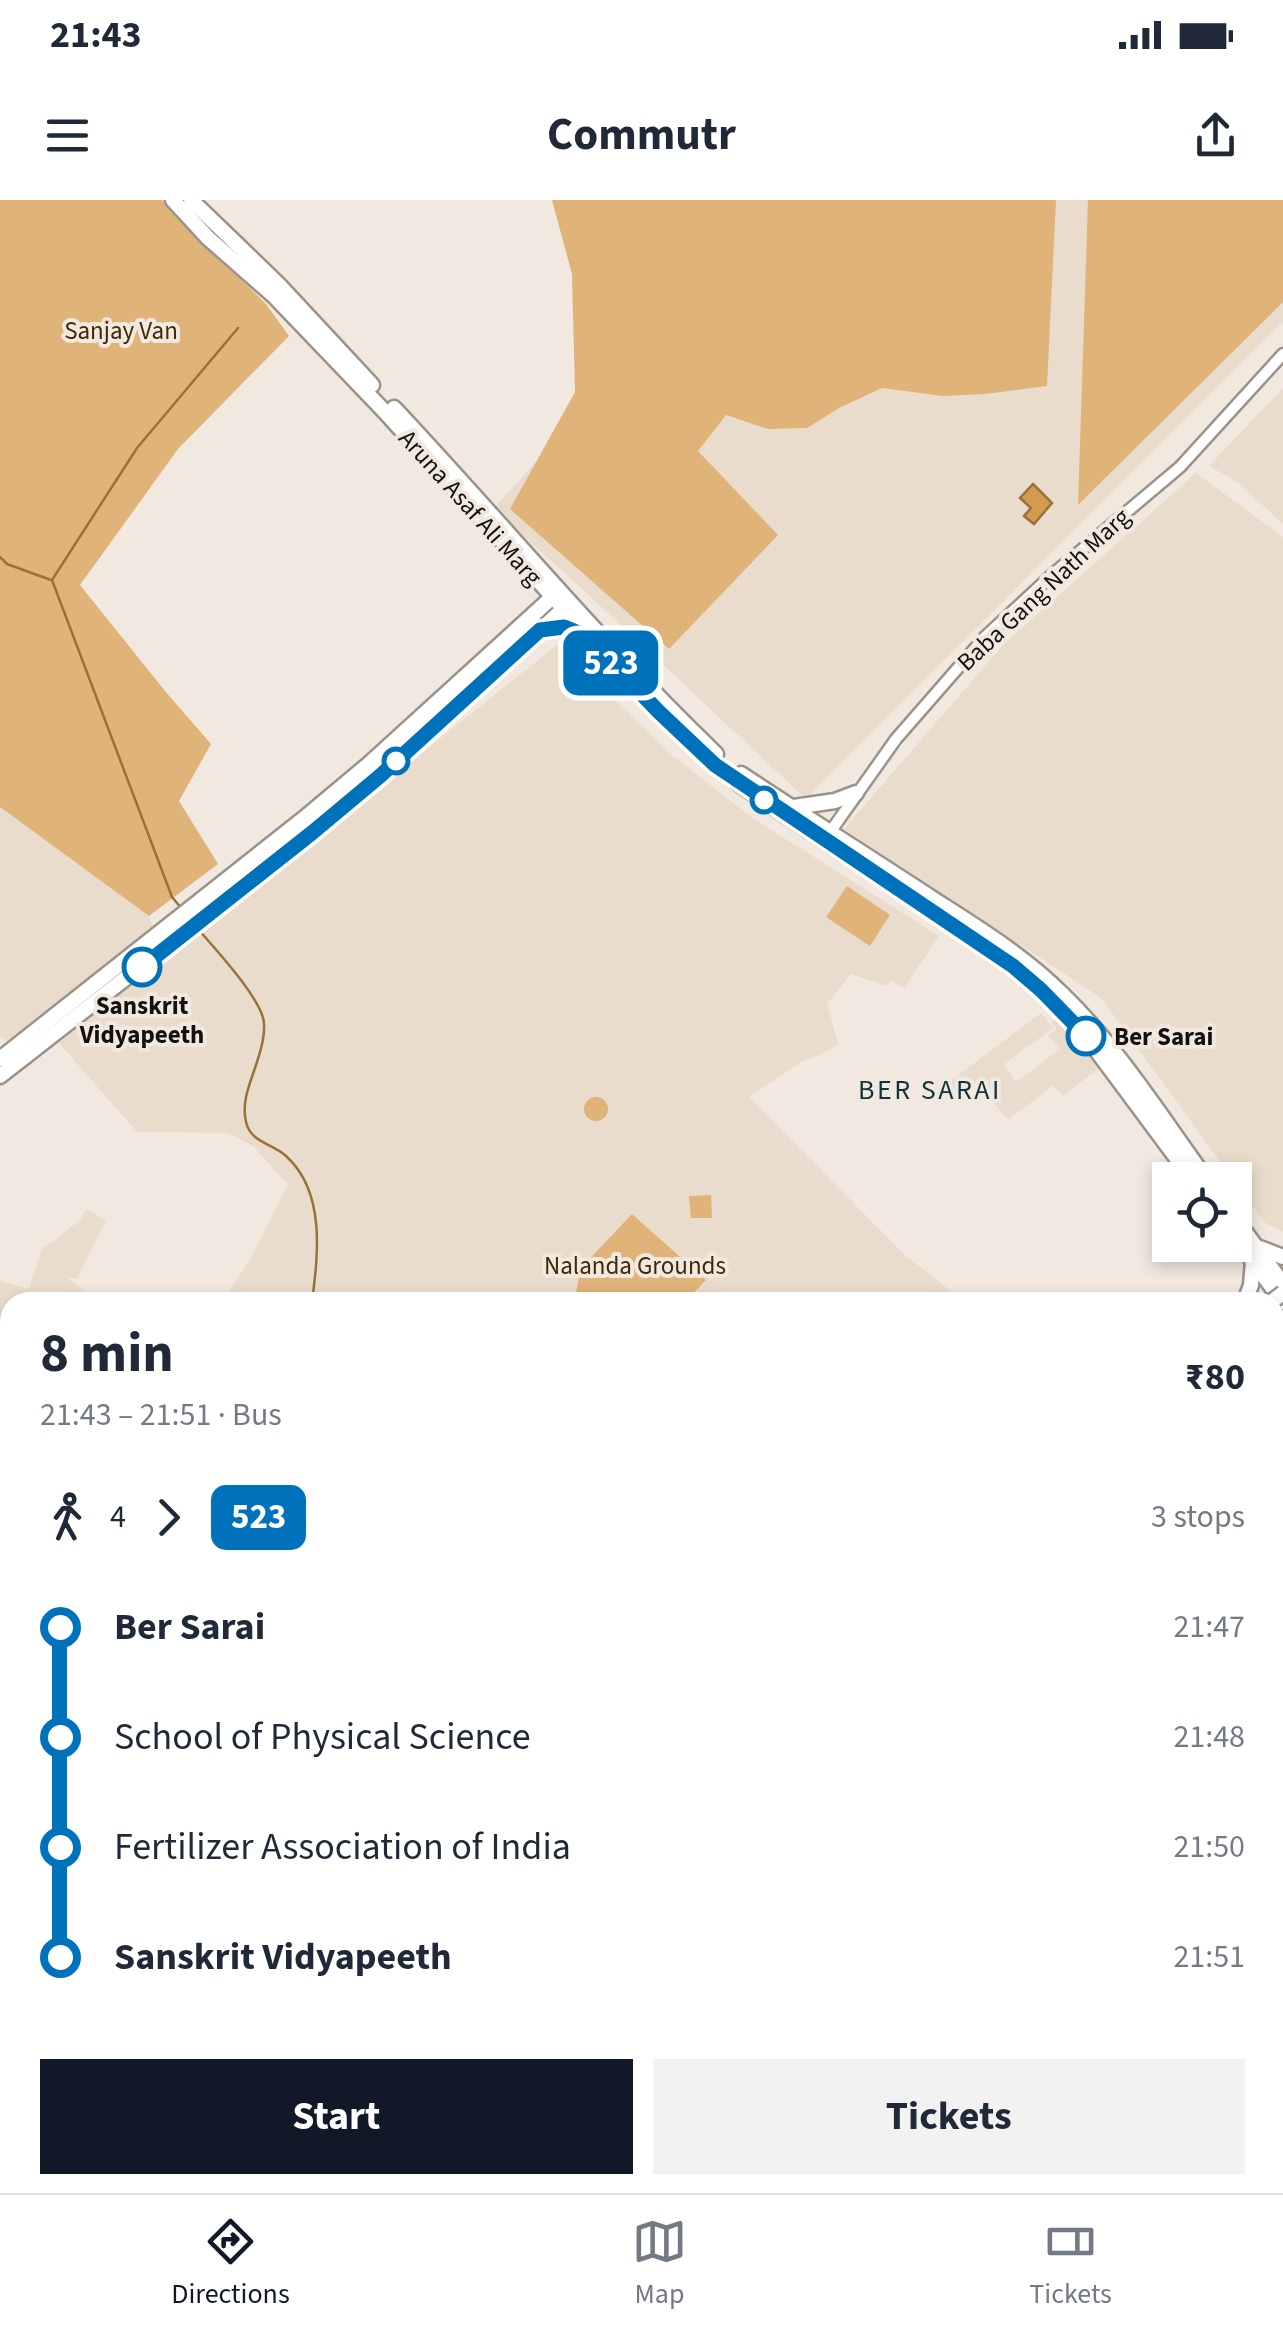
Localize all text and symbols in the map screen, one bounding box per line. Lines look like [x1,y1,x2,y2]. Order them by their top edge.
text: 21:43 [50,8,142,62]
text: Commutr [547,103,736,167]
icon: menu [40,108,95,163]
icon: share [1188,108,1243,163]
park label: Sanjay Van [64,313,178,349]
street label: Aruna Asaf Ali Marg [390,421,551,594]
street label: Baba Gang Nath Marg [949,500,1139,680]
line badge: 523 [554,630,668,696]
text: 523 [583,638,639,688]
unlabelled marker [383,748,409,774]
unlabelled marker [751,787,777,813]
marker: Sanskrit Vidyapeeth [123,948,161,986]
place label: Sanskrit Vidyapeeth [79,988,204,1053]
marker: Ber Sarai [1067,1017,1105,1055]
place label: Ber Sarai [1114,1019,1213,1055]
district label: BER SARAI [858,1070,1002,1110]
map controls [1152,1162,1252,1262]
button: locate [1152,1162,1252,1262]
park label: Nalanda Grounds [544,1248,726,1284]
text: 8 min [40,1315,174,1393]
text: ₹80 [1185,1350,1245,1404]
text: 21:43 – 21:51 · Bus [40,1392,282,1438]
icon: walk [40,1490,95,1545]
icon: forward [141,1490,196,1545]
text: 523 [231,1492,286,1542]
text: 4 [110,1494,126,1540]
text: 3 stops [1151,1494,1245,1540]
text: Ber Sarai [114,1600,265,1654]
text: 21:47 [1173,1604,1245,1650]
text: School of Physical Science [114,1710,531,1764]
text: 21:48 [1173,1714,1245,1760]
text: Fertilizer Association of India [114,1820,571,1874]
text: 21:50 [1173,1824,1245,1870]
text: Sanskrit Vidyapeeth [114,1930,452,1984]
text: 21:51 [1173,1934,1245,1980]
button: Start [40,2059,633,2174]
button: Tickets [653,2059,1245,2174]
tab: Directions [171,2214,290,2314]
tab: Map [632,2214,687,2314]
tab: Tickets [1029,2214,1112,2314]

